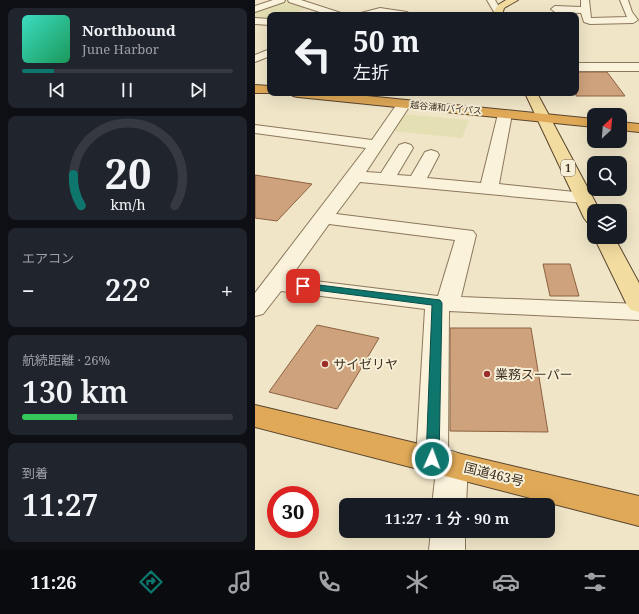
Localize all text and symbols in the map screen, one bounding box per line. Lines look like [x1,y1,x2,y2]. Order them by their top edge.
text: Northbound [82,20,176,40]
text: 50 m [353,22,420,60]
icon: left [287,28,339,80]
text: June Harbor [82,40,159,58]
text: 左折 [353,60,389,84]
icon: previous [46,79,68,101]
icon: pause [116,79,138,101]
icon: next [187,79,209,101]
street label: 越谷浦和バイパス [410,98,482,117]
north arrow [587,108,627,148]
map controls [587,108,627,244]
text: 20 [104,144,151,200]
button: search [587,156,627,196]
road number: 1 [561,160,575,176]
text: km/h [110,194,145,213]
button: layers [587,204,627,244]
text: エアコン [22,249,74,267]
text: 22° [105,269,151,310]
pin [286,269,320,303]
text: − [22,275,35,305]
text: + [221,275,233,305]
icon: arrive [292,275,314,297]
text: 航続距離 · 26% [22,351,110,369]
place label: サイゼリヤ [333,355,398,373]
marker: サイゼリヤ [320,359,330,369]
place label: 業務スーパー [495,365,573,383]
marker: 業務スーパー [482,369,492,379]
text: 130 km [22,371,128,412]
position arrow [411,438,453,480]
street label: 国道463号 [462,458,526,490]
text: 到着 [22,464,48,482]
text: 11:27 [22,484,98,525]
speed limit sign: 30 [267,486,319,538]
text: 11:27 · 1 分 · 90 m [385,508,509,528]
icon: directions [137,568,165,596]
icon: music [226,568,254,596]
icon: phone [315,568,343,596]
icon: climate [403,568,431,596]
icon: car [492,568,520,596]
icon: filters [581,568,609,596]
text: 11:26 [30,570,77,594]

